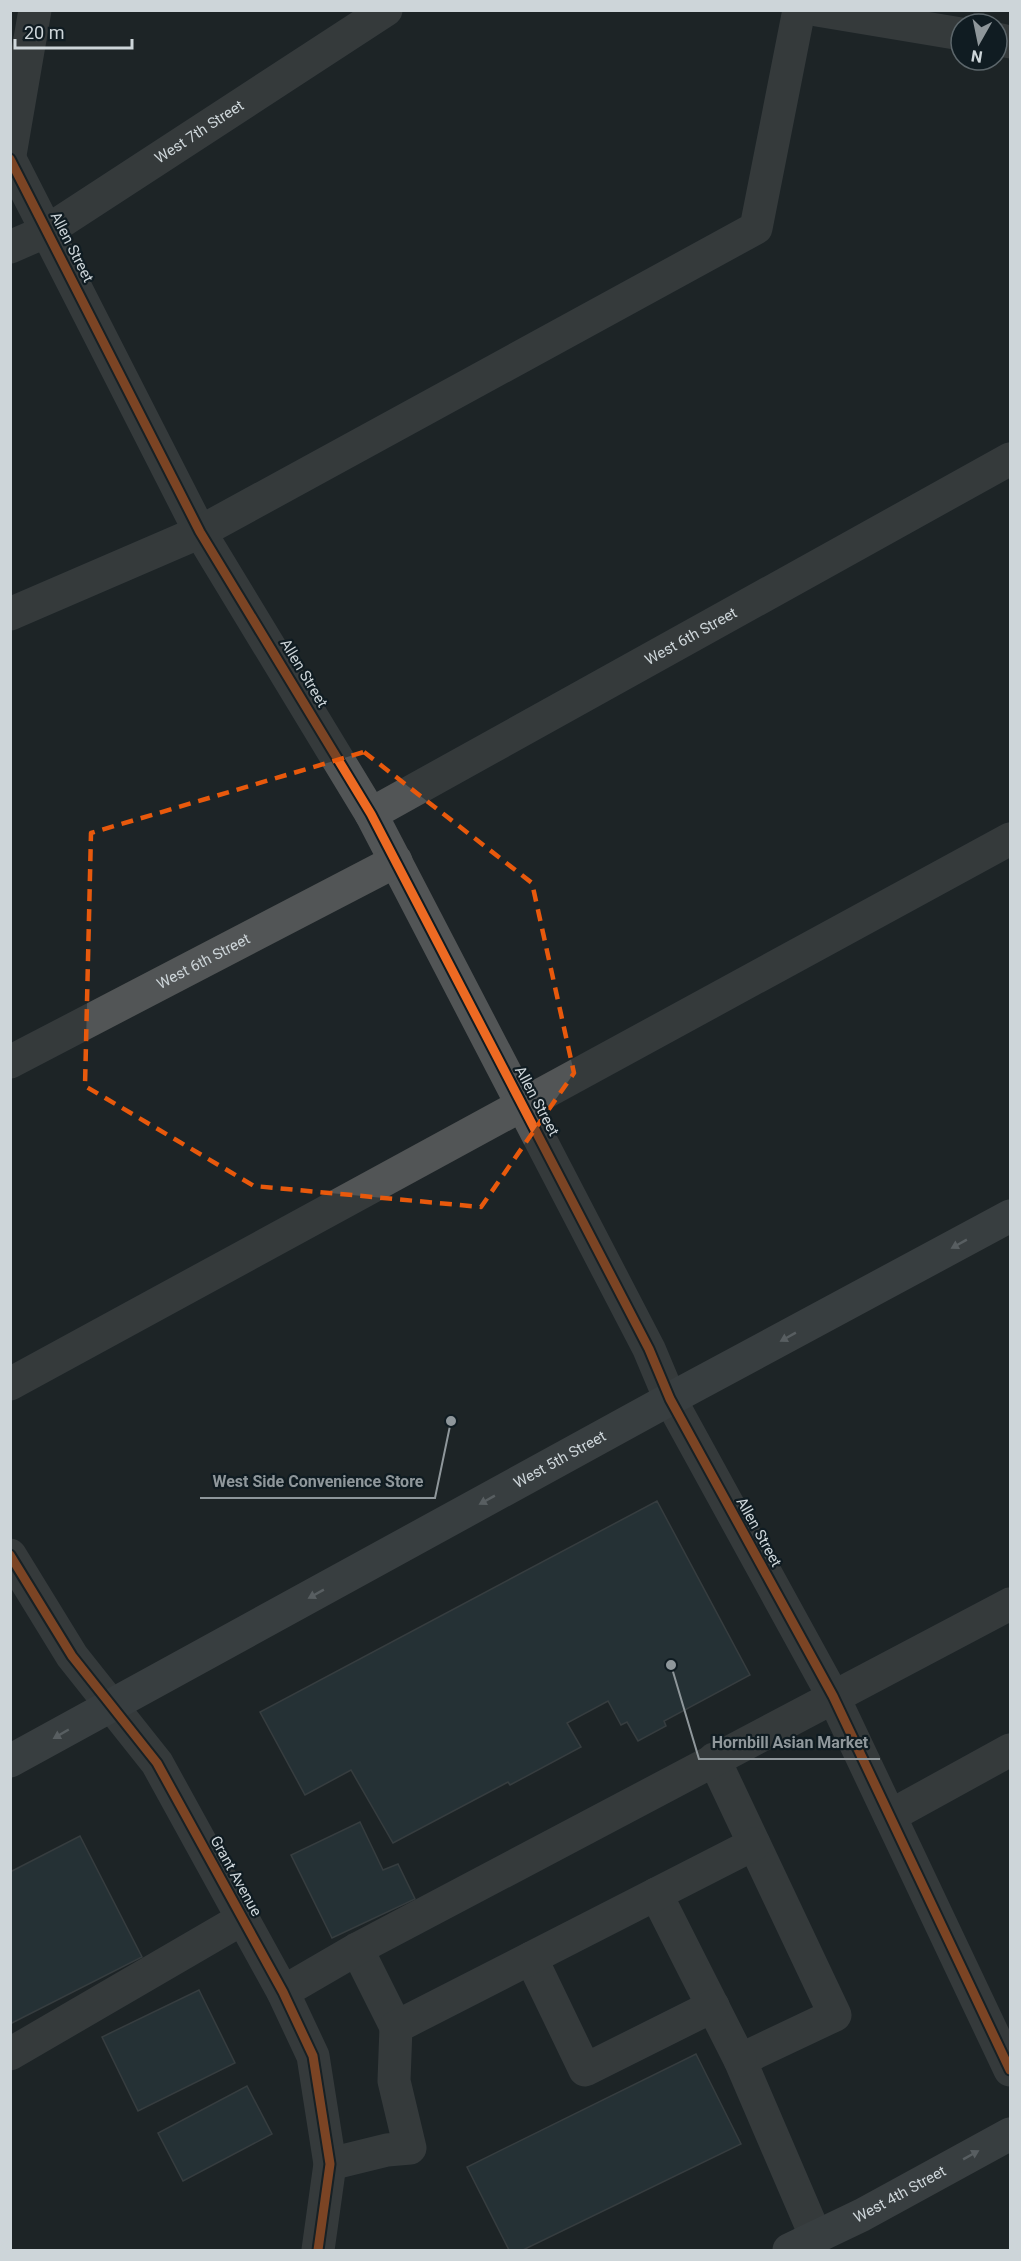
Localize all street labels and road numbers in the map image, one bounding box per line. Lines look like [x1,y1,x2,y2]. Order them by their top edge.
street label: West 7th Street [151,96,247,167]
street label: Allen Street [47,209,97,285]
street label: West 6th Street [642,603,740,669]
street label: Allen Street [277,636,331,711]
street label: West 6th Street [154,930,253,993]
street label: Allen Street [511,1063,563,1139]
street label: West 5th Street [510,1427,609,1492]
street label: Allen Street [733,1494,785,1570]
street label: Grant Avenue [207,1833,265,1919]
street label: West 4th Street [851,2162,949,2227]

